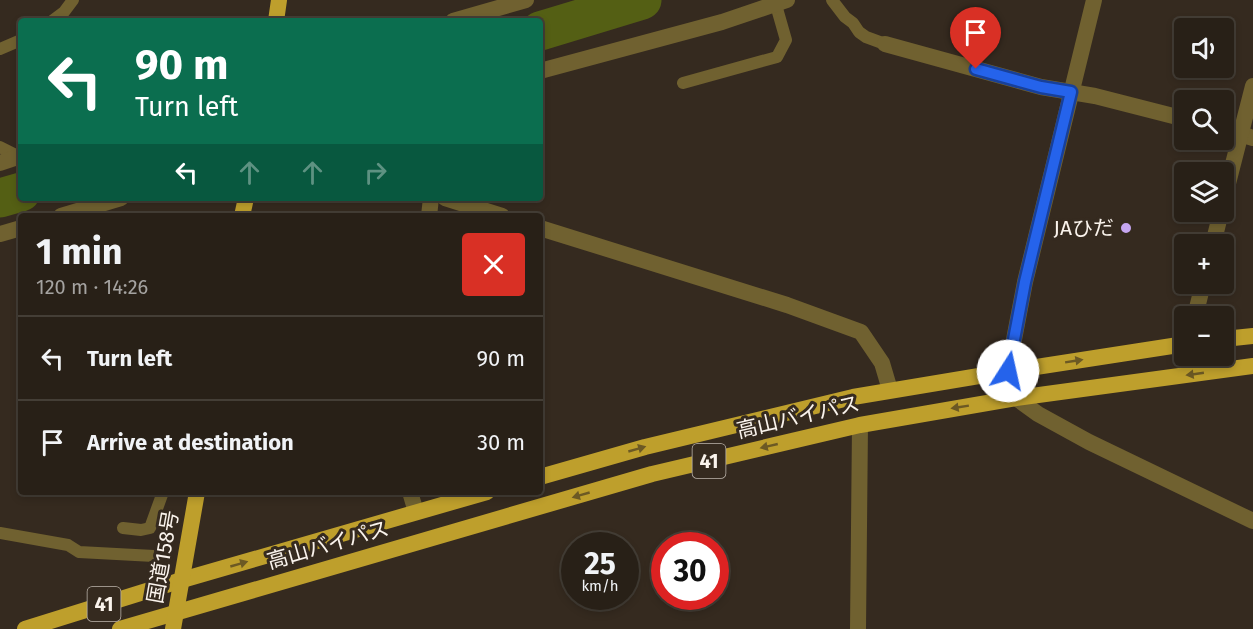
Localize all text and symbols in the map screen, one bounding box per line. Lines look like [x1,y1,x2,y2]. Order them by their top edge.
pin [950,7,1001,69]
icon: arrive [959,16,992,49]
map controls [1174,18,1234,366]
button: sound [1174,18,1234,78]
text: 90 m [135,40,229,90]
icon: left [36,42,114,120]
button: search [1174,90,1234,150]
text: Turn left [135,91,238,123]
icon: left [170,156,203,189]
icon: ahead [233,156,266,189]
icon: ahead [296,156,329,189]
icon: right [359,156,392,189]
button: layers [1174,162,1234,222]
place label: JAひだ [1054,215,1114,241]
marker: JAひだ [1119,221,1133,235]
text: 1 min [36,230,123,274]
button: close [462,233,525,296]
button: + [1174,234,1234,294]
text: 120 m · 14:26 [36,275,148,299]
button: − [1174,306,1234,366]
position arrow [976,339,1040,403]
icon: left [36,342,69,375]
text: Turn left [87,345,172,372]
text: 90 m [476,345,525,372]
one-way arrow [1065,356,1084,365]
one-way arrow [1185,369,1204,379]
street label: 高山バイパス [734,390,862,444]
one-way arrow [951,403,970,412]
icon: arrive [36,426,69,459]
text: Arrive at destination [87,429,294,456]
text: 30 m [477,429,525,456]
one-way arrow [760,442,779,452]
one-way arrow [628,444,646,453]
road number: 41 [692,444,726,478]
one-way arrow [572,491,590,500]
street label: 国道158号 [142,508,184,606]
street label: 高山バイパス [264,515,392,575]
speed limit sign: 30 [651,532,729,610]
text: 25 [584,546,616,582]
one-way arrow [230,559,248,568]
text: km/h [581,577,619,595]
road number: 41 [88,587,120,621]

